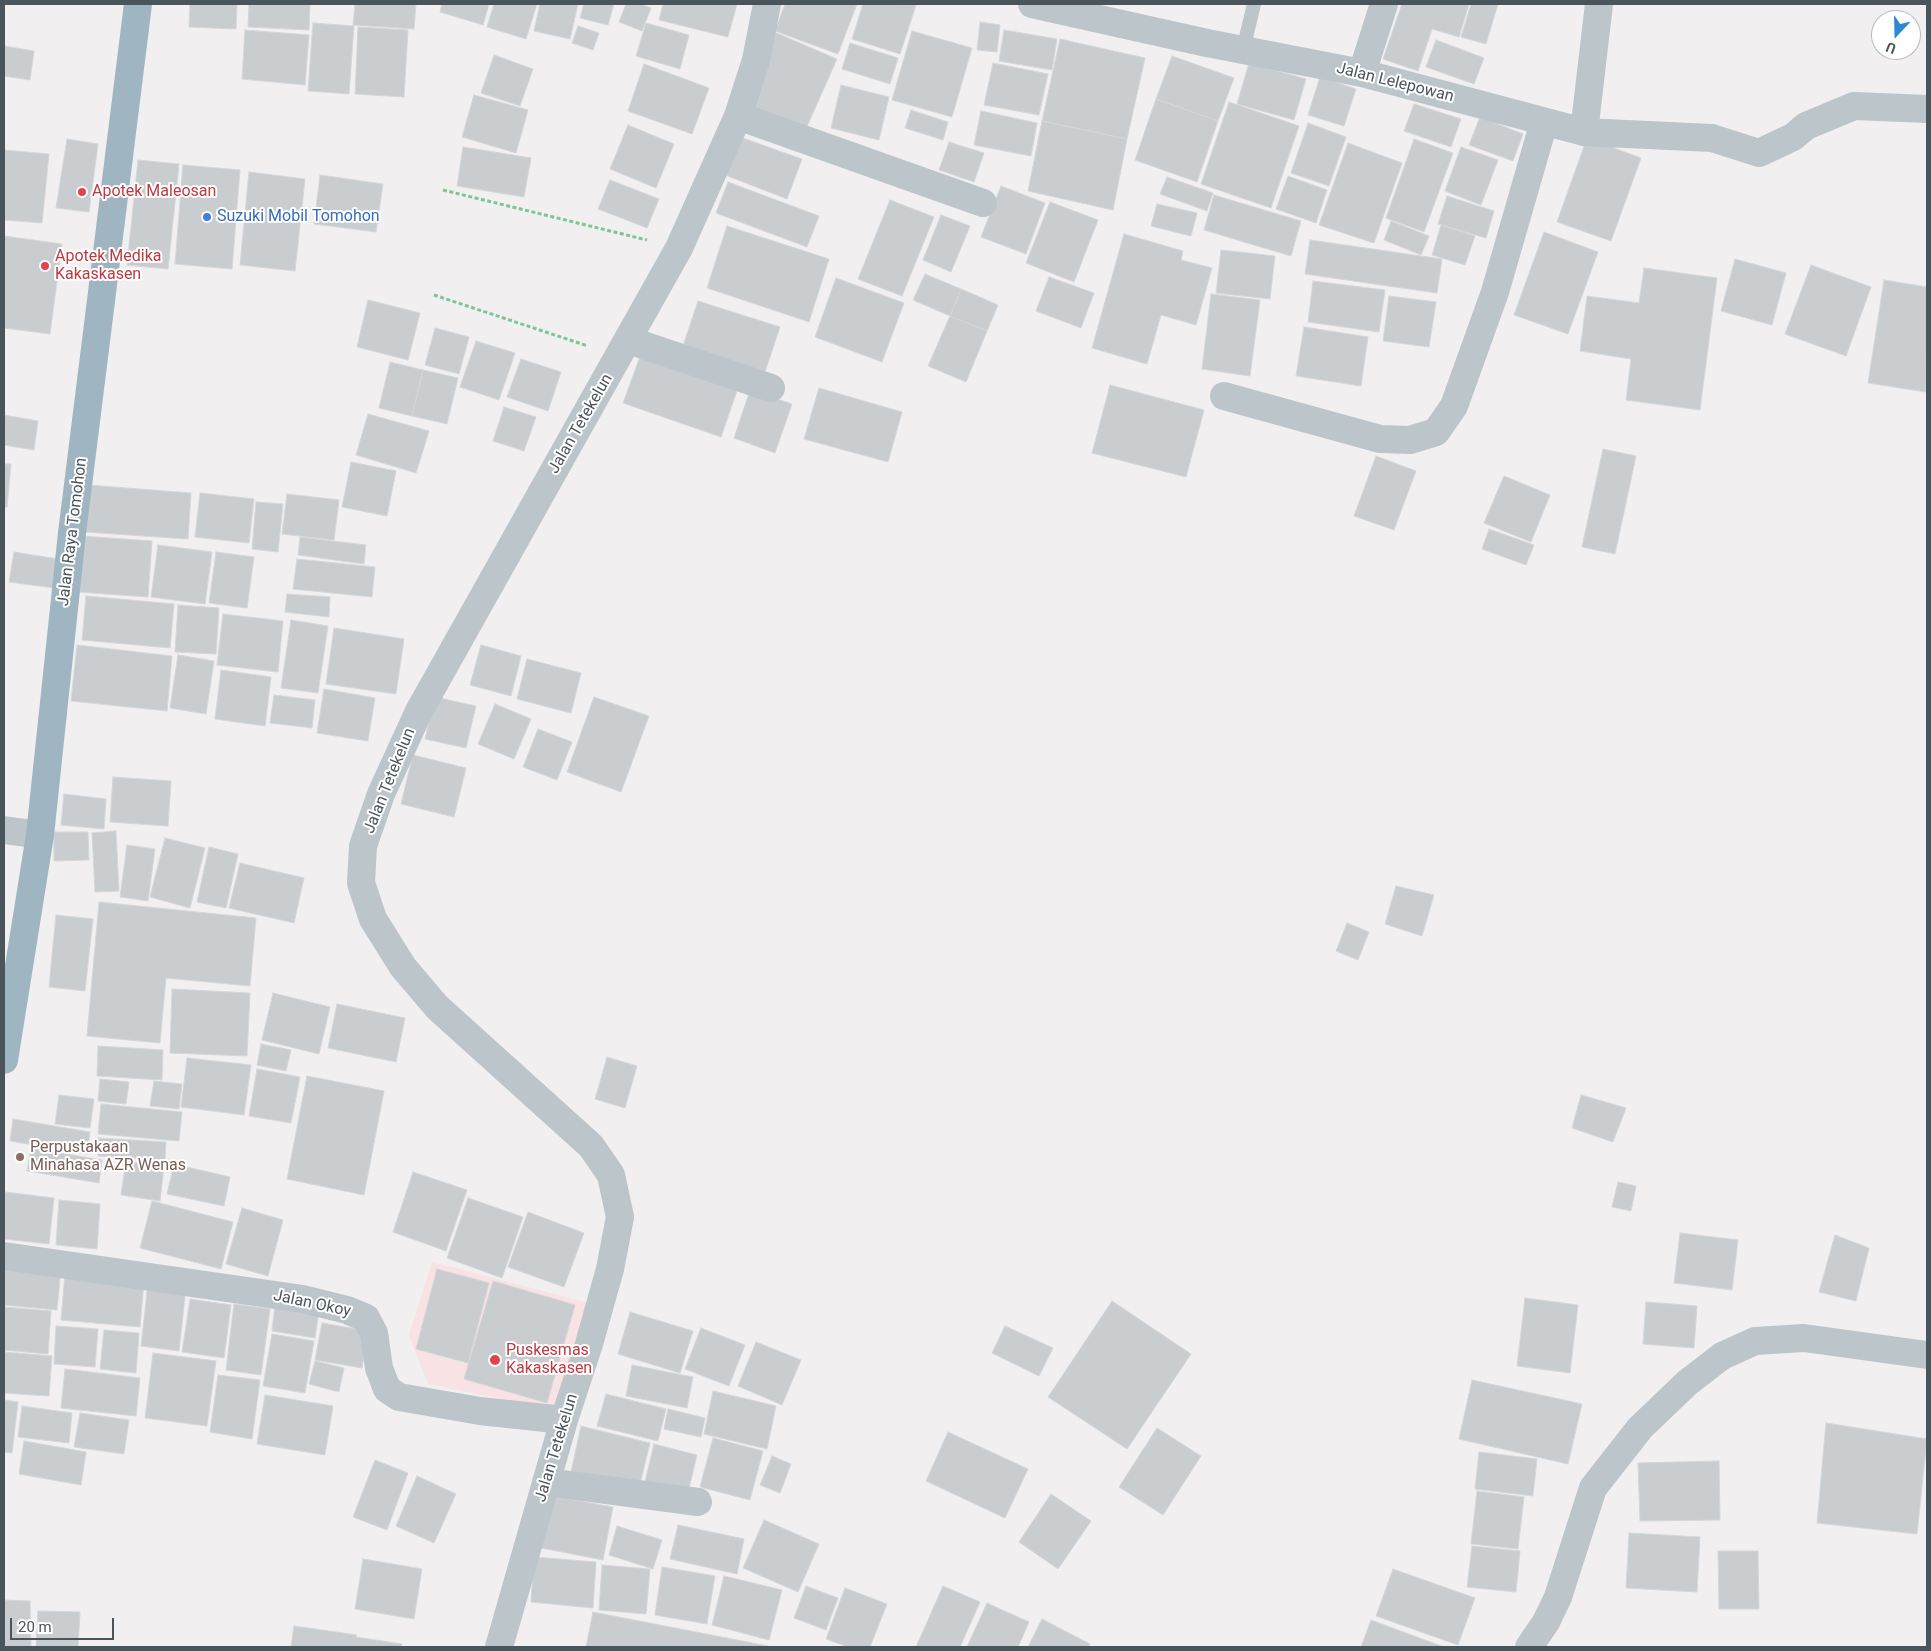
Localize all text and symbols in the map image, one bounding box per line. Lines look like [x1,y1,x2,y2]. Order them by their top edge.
north arrow [1871,10,1921,60]
text: U [1884,39,1898,57]
street label: Jalan Lelepowan [1334,59,1456,107]
place label: Apotek Maleosan [92,182,216,202]
marker: Apotek Maleosan [76,186,88,198]
place label: Suzuki Mobil Tomohon [217,207,380,227]
marker: Suzuki Mobil Tomohon [201,211,213,223]
place label: Apotek Medika Kakaskasen [55,247,162,285]
marker: Apotek Medika Kakaskasen [39,260,51,272]
street label: Jalan Tetekelun [545,371,617,477]
street label: Jalan Raya Tomohon [54,457,92,607]
street label: Jalan Tetekelun [360,726,420,836]
place label: Perpustakaan Minahasa AZR Wenas [30,1138,186,1176]
marker: Perpustakaan Minahasa AZR Wenas [14,1151,26,1163]
street label: Jalan Okoy [272,1286,352,1322]
place label: Puskesmas Kakaskasen [506,1341,592,1379]
marker: Puskesmas Kakaskasen [488,1353,502,1367]
street label: Jalan Tetekelun [531,1392,583,1504]
scale bar [12,1608,116,1640]
text: 20 m [18,1618,52,1636]

